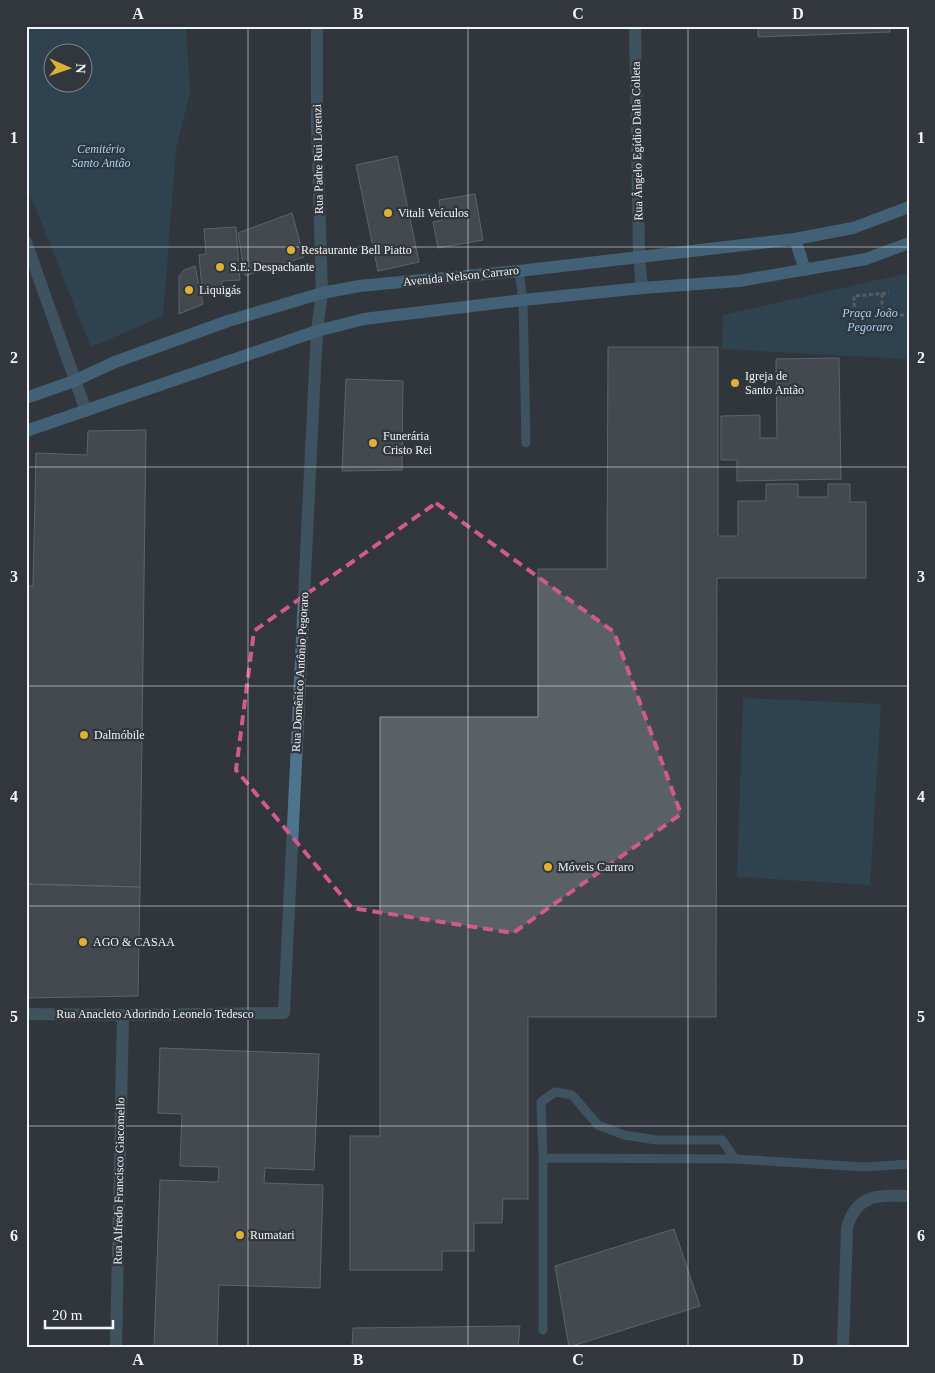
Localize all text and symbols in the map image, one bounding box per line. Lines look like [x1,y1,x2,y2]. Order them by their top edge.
text: A [132,5,144,22]
text: B [353,5,364,22]
text: C [572,5,584,22]
text: D [792,5,804,22]
north arrow [42,42,92,92]
street label: Rua Ângelo Egídio Dalla Colleta [629,61,645,221]
text: N [73,63,88,74]
street label: Rua Padre Rui Lorenzi [310,103,326,214]
text: 1 [10,129,18,146]
text: 1 [917,129,925,146]
park label: Cemitério Santo Antão [72,142,130,170]
place label: Vitali Veículos [398,206,469,220]
marker: Vitali Veículos [382,207,394,219]
place label: Restaurante Bell Piatto [301,243,412,257]
marker: Restaurante Bell Piatto [285,244,297,256]
place label: S.E. Despachante [230,260,314,274]
marker: S.E. Despachante [214,261,226,273]
street label: Avenida Nelson Carraro [402,263,520,289]
place label: Liquigás [199,283,241,297]
marker: Liquigás [183,284,195,296]
park label: Praça João Pegoraro [841,306,898,334]
text: 2 [10,349,18,366]
text: 2 [917,349,925,366]
place label: Igreja de Santo Antão [745,369,804,397]
marker: Igreja de Santo Antão [729,377,741,389]
place label: Funerária Cristo Rei [383,429,433,457]
marker: Funerária Cristo Rei [367,437,379,449]
text: 3 [10,568,18,585]
text: 3 [917,568,925,585]
street label: Rua Domênico Antônio Pegoraro [289,592,311,752]
place label: Dalmóbile [94,728,145,742]
marker: Dalmóbile [78,729,90,741]
text: 4 [10,788,18,805]
text: 4 [917,788,925,805]
place label: Móveis Carraro [558,860,634,874]
marker: Móveis Carraro [542,861,554,873]
place label: AGO & CASAA [93,935,175,949]
marker: AGO & CASAA [77,936,89,948]
street label: Rua Anacleto Adorindo Leonelo Tedesco [56,1007,254,1021]
text: 5 [10,1008,18,1025]
text: 5 [917,1008,925,1025]
street label: Rua Alfredo Francisco Giacomello [111,1097,127,1265]
text: 6 [10,1227,18,1244]
text: 6 [917,1227,925,1244]
place label: Rumatari [250,1228,295,1242]
marker: Rumatari [234,1229,246,1241]
scale bar [45,1298,112,1330]
text: 20 m [52,1307,83,1323]
text: A [132,1351,144,1368]
text: B [353,1351,364,1368]
text: C [572,1351,584,1368]
text: D [792,1351,804,1368]

